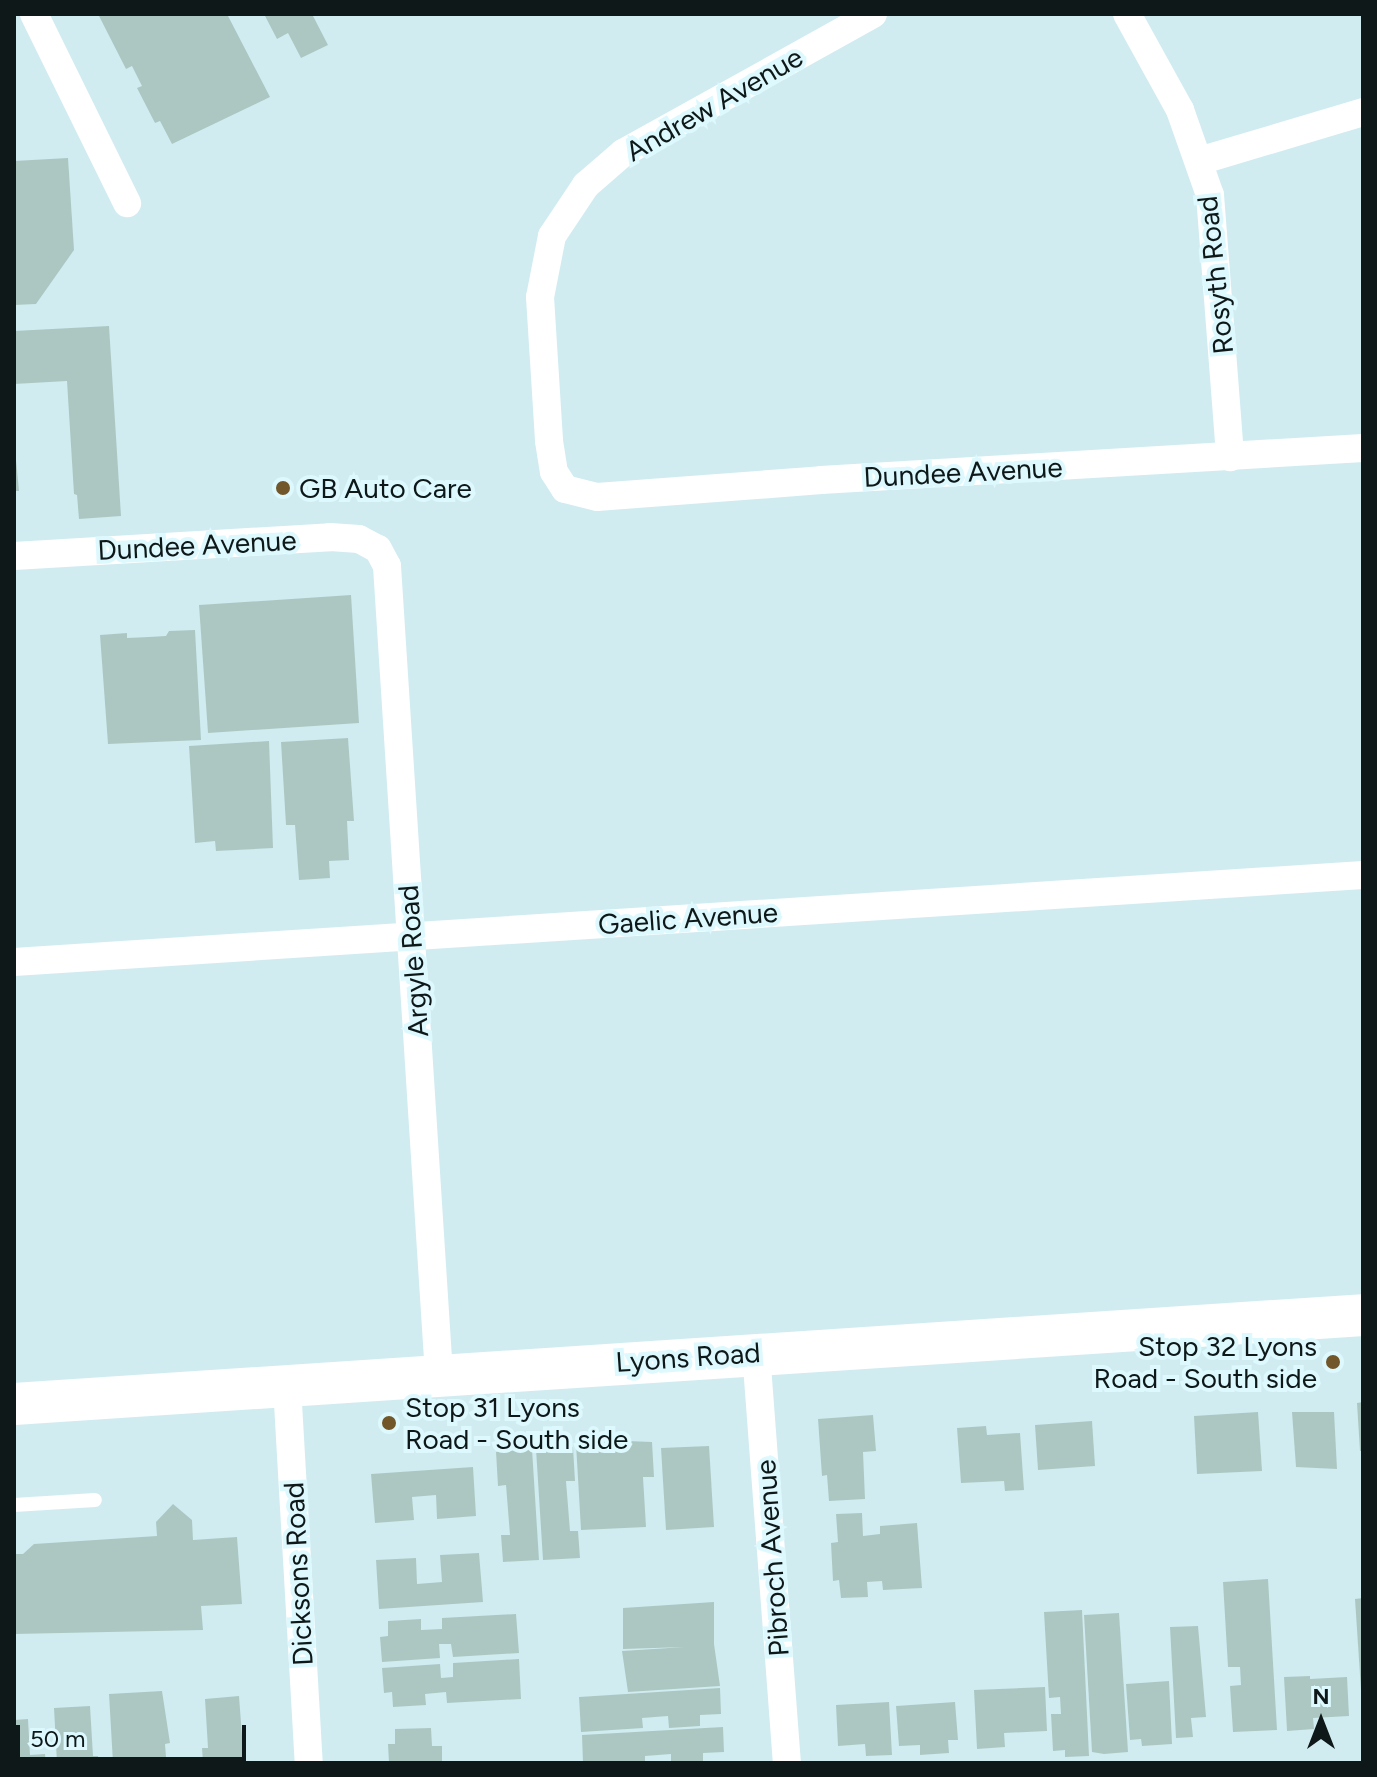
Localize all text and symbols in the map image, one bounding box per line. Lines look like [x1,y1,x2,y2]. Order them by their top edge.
street label: Andrew Avenue [619,40,809,168]
street label: Rosyth Road [1190,194,1240,356]
street label: Dundee Avenue [863,450,1063,494]
place label: GB Auto Care [299,471,472,505]
marker: GB Auto Care [274,479,292,497]
street label: Dundee Avenue [97,523,297,567]
street label: Argyle Road [391,884,435,1038]
street label: Gaelic Avenue [597,895,779,941]
place label: Stop 32 Lyons Road - South side [1094,1329,1317,1395]
street label: Lyons Road [614,1335,762,1379]
marker: Stop 32 Lyons Road - South side [1324,1353,1342,1371]
place label: Stop 31 Lyons Road - South side [405,1390,628,1456]
marker: Stop 31 Lyons Road - South side [380,1414,398,1432]
street label: Pibroch Avenue [748,1458,796,1658]
street label: Dicksons Road [276,1481,320,1667]
north arrow [1281,1681,1361,1761]
text: N [1312,1683,1330,1710]
scale bar [20,1709,250,1759]
text: 50 m [30,1724,86,1753]

